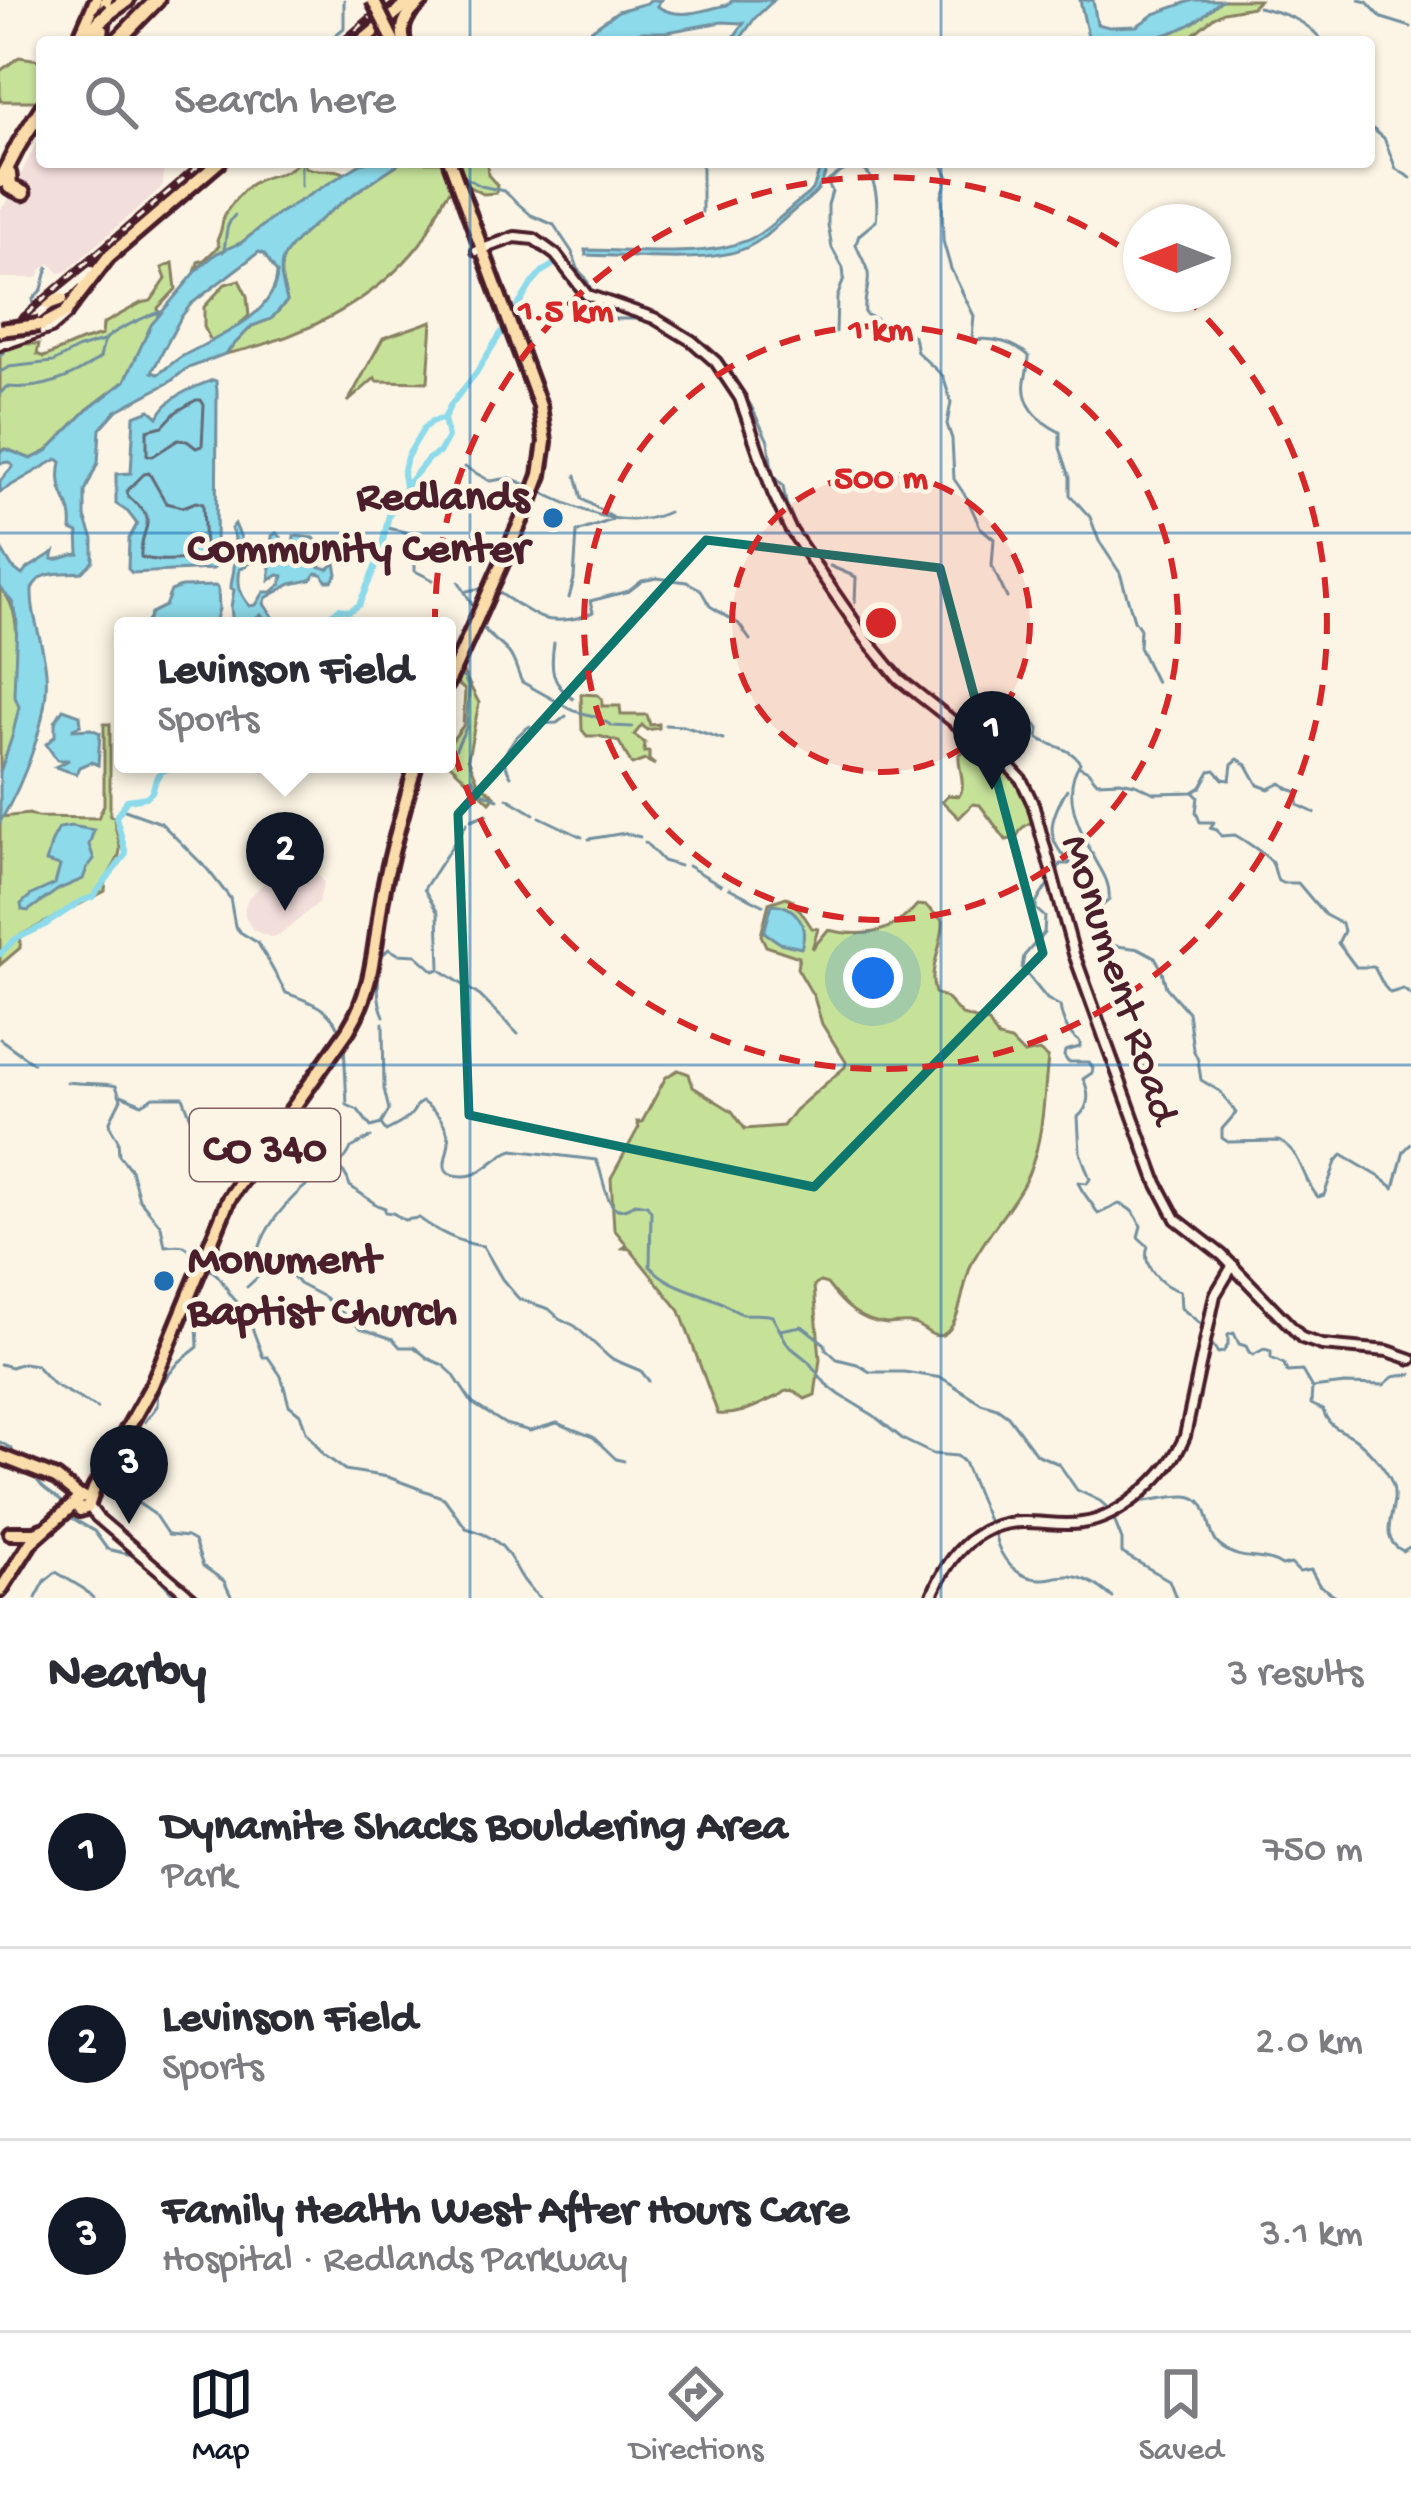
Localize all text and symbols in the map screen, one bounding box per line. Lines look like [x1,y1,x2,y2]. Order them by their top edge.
search box [36,36,1375,168]
icon: search [78,69,144,135]
text: Search here [174,76,396,129]
north arrow [1123,204,1231,312]
text: 1.5 km [517,292,614,335]
text: 1 km [847,311,914,354]
text: 500 m [834,459,928,502]
place label: Redlands Community Center [187,473,533,578]
marker: Redlands Community Center [540,505,566,531]
centre of rings [860,602,902,644]
popup [114,617,456,773]
text: Levinson Field [158,646,412,699]
pin: 1 [953,691,1031,790]
text: Sports [158,699,259,745]
pin: 2 [246,812,324,911]
street label: Monument Road [1045,829,1190,1135]
your location [843,948,903,1008]
road number: CO 340 [190,1109,340,1181]
place label: Monument Baptist Church [186,1236,457,1341]
marker: Monument Baptist Church [151,1268,177,1294]
pin: 3 [90,1425,168,1524]
text: Nearby [48,1646,206,1706]
text: 3 results [1228,1653,1363,1699]
text: Dynamite Shacks Bouldering Area [162,1802,787,1855]
text: 1 [79,1829,95,1875]
text: 750 m [1263,1829,1363,1875]
text: Park [162,1855,236,1901]
text: Levinson Field [162,1994,417,2047]
text: 2 [77,2021,97,2067]
text: 2.0 km [1255,2021,1363,2067]
text: Sports [162,2047,264,2093]
text: Family Health West After Hours Care [162,2186,849,2239]
text: 3 [77,2213,97,2259]
text: 3.1 km [1260,2213,1363,2259]
text: Hospital · Redlands Parkway [162,2239,627,2285]
tab: Map [188,2361,254,2471]
tab: Directions [629,2361,763,2471]
tab: Saved [1139,2361,1223,2471]

